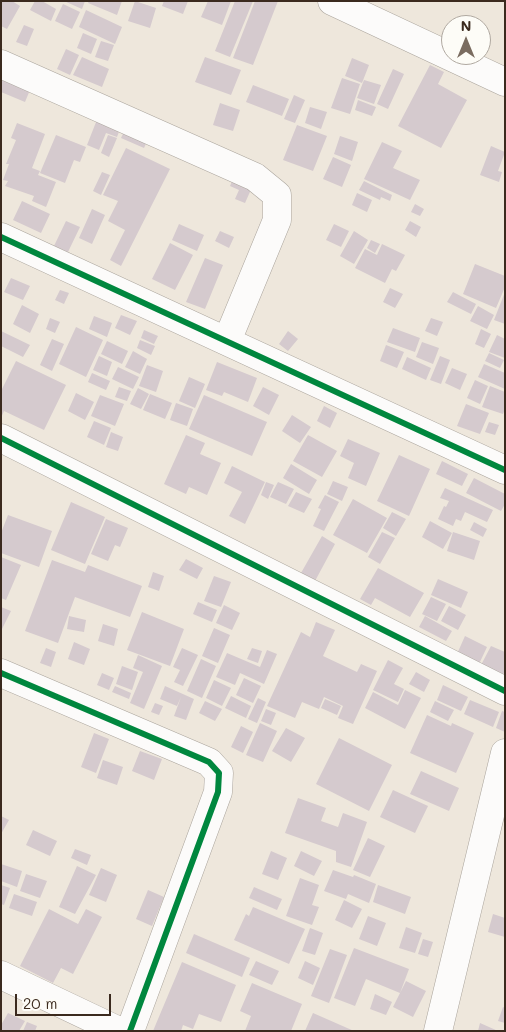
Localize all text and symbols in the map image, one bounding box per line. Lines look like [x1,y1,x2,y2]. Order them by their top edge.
north arrow [441,15,491,65]
text: N [461,16,471,35]
scale bar [18,984,114,1016]
text: 20 m [23,993,57,1013]

